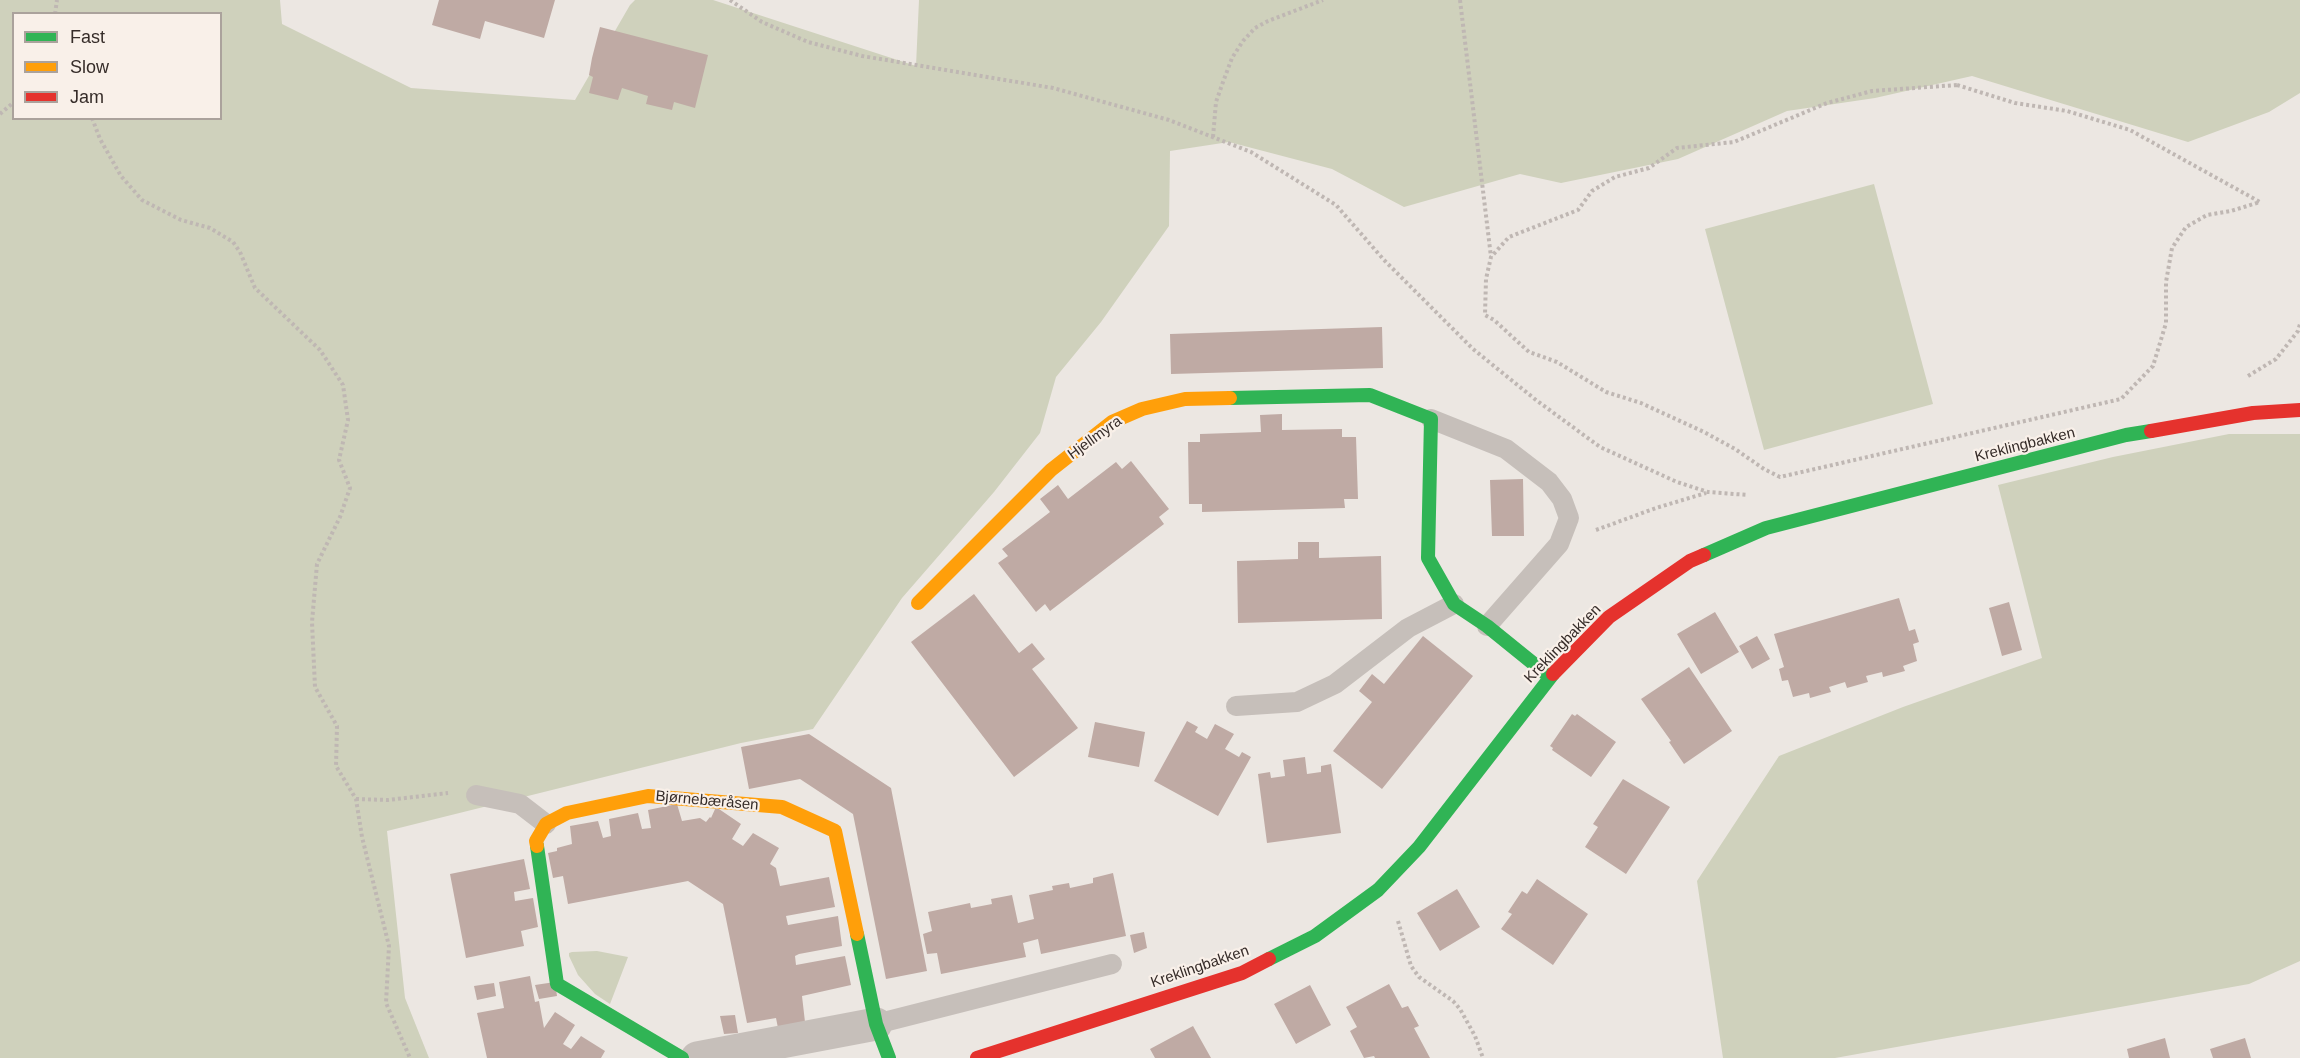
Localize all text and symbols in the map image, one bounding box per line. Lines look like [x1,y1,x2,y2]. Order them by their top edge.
legend [12,12,222,120]
text: Fast [70,27,105,47]
text: Slow [70,57,109,77]
text: Jam [70,87,104,107]
street label: Hjellmyra [1064,412,1126,464]
street label: Kreklingbakken [1973,424,2077,466]
street label: Kreklingbakken [1521,601,1605,687]
street label: Bjørnebæråsen [655,788,759,814]
street label: Kreklingbakken [1149,942,1251,992]

